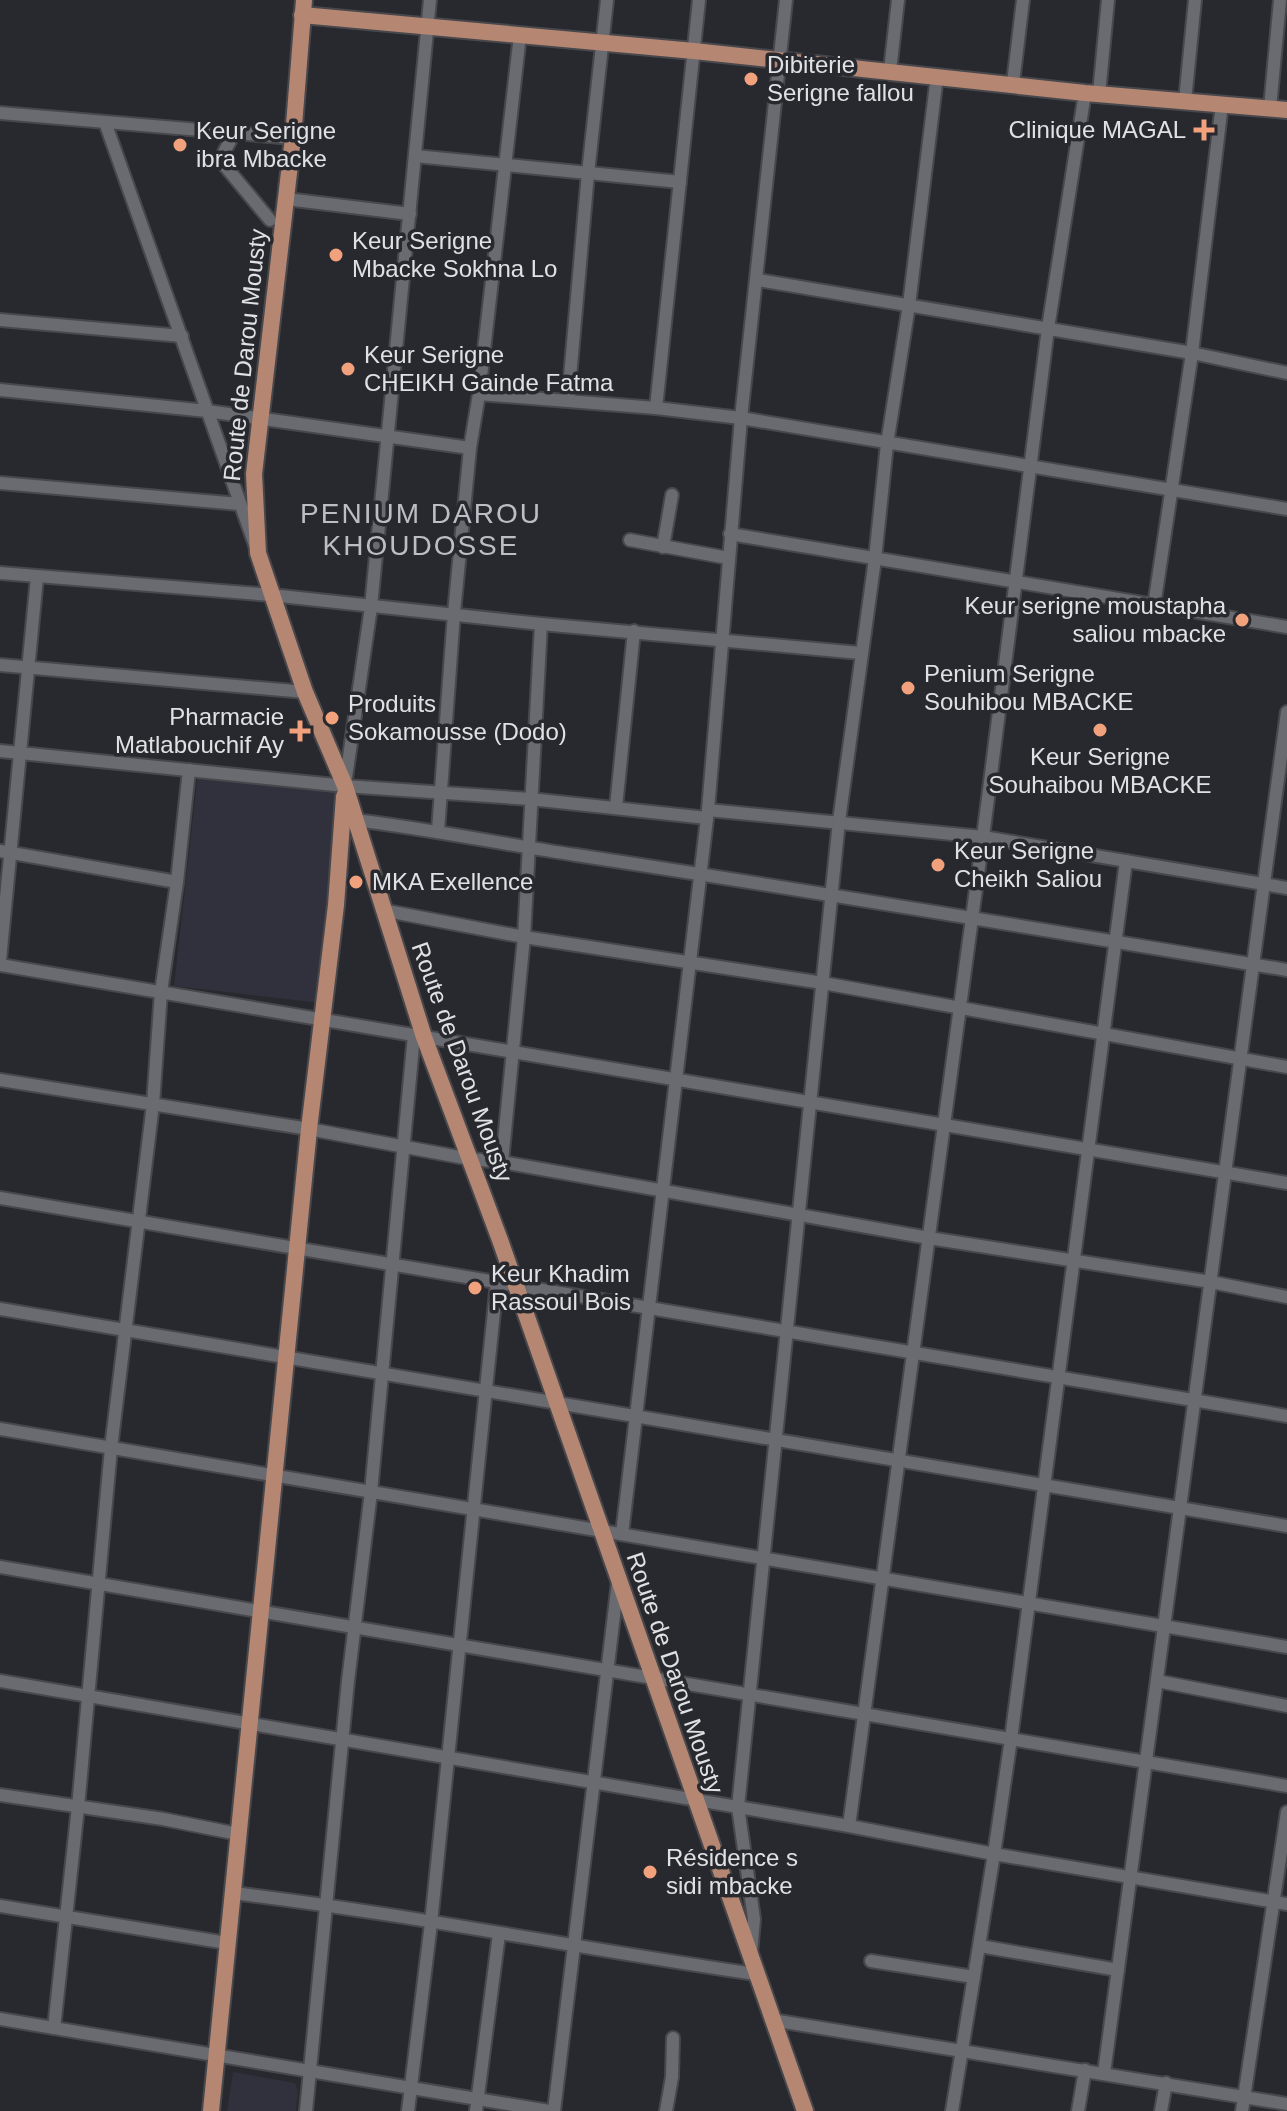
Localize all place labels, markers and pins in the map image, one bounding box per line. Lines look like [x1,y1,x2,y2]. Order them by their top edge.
place label: Dibiterie Serigne fallou [767,51,914,106]
marker: Dibiterie Serigne fallou [742,70,760,88]
place label: Clinique MAGAL [1009,116,1186,143]
place label: Keur Serigne ibra Mbacke [196,117,336,172]
marker: Clinique MAGAL [1193,119,1215,141]
marker: Keur Serigne ibra Mbacke [171,136,189,154]
place label: Keur Serigne Mbacke Sokhna Lo [352,227,557,282]
marker: Keur Serigne Mbacke Sokhna Lo [327,246,345,264]
place label: Keur Serigne CHEIKH Gainde Fatma [364,341,614,396]
marker: Keur Serigne CHEIKH Gainde Fatma [339,360,357,378]
place label: Keur serigne moustapha saliou mbacke [965,592,1227,647]
marker: Keur serigne moustapha saliou mbacke [1233,611,1251,629]
place label: Penium Serigne Souhibou MBACKE [924,660,1133,715]
marker: Penium Serigne Souhibou MBACKE [899,679,917,697]
place label: Produits Sokamousse (Dodo) [348,690,567,745]
place label: Pharmacie Matlabouchif Ay [115,703,284,758]
marker: Produits Sokamousse (Dodo) [323,709,341,727]
marker: Keur Serigne Souhaibou MBACKE [1091,721,1109,739]
marker: Pharmacie Matlabouchif Ay [291,722,309,740]
place label: Keur Serigne Souhaibou MBACKE [989,743,1211,798]
place label: Keur Serigne Cheikh Saliou [954,837,1102,892]
marker: Keur Serigne Cheikh Saliou [929,856,947,874]
place label: MKA Exellence [372,868,533,895]
marker: MKA Exellence [347,873,365,891]
place label: Keur Khadim Rassoul Bois [491,1260,631,1315]
marker: Keur Khadim Rassoul Bois [466,1279,484,1297]
place label: Résidence s sidi mbacke [666,1844,798,1899]
marker: Résidence s sidi mbacke [641,1863,659,1881]

